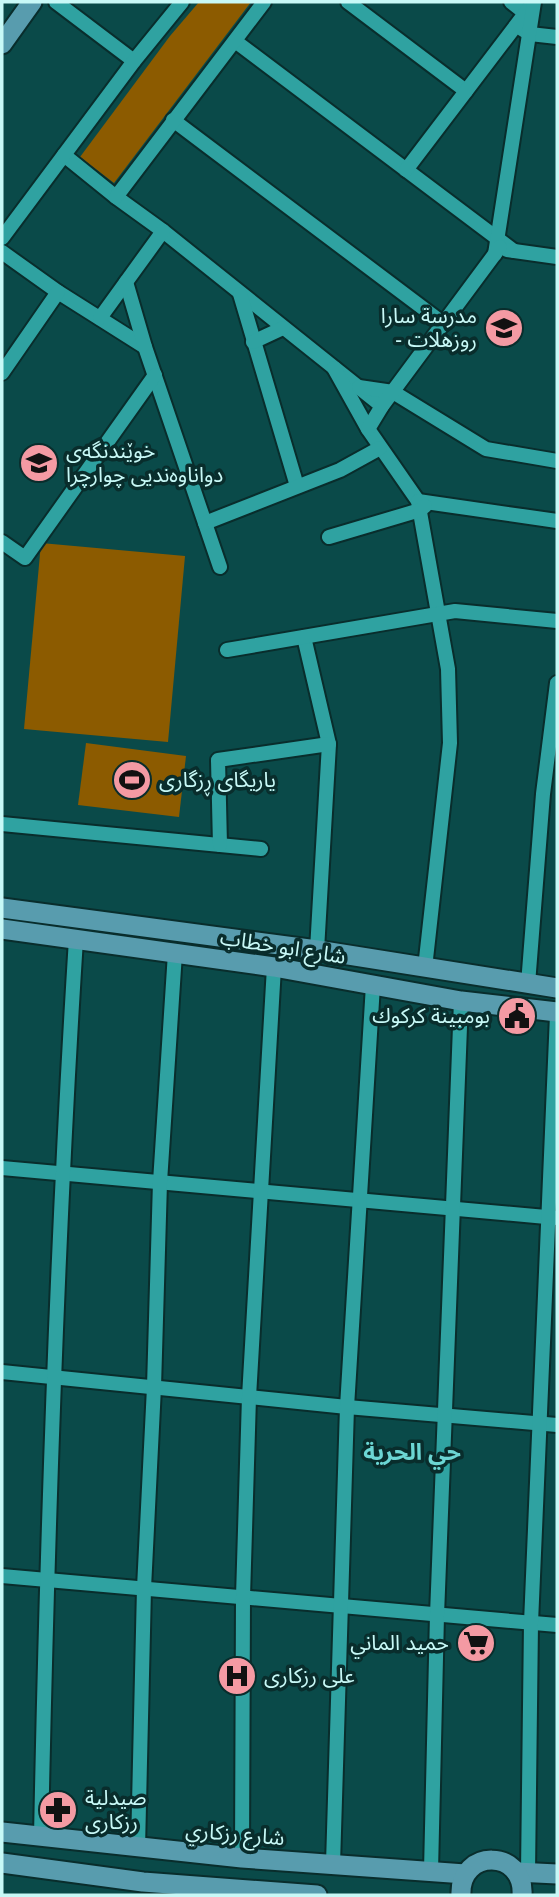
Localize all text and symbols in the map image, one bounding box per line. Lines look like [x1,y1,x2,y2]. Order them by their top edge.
place label: مدرسة سارا - روزهلات [381,301,477,353]
school or university icon: مدرسة سارا - روزهلات [483,307,525,349]
place label: خوێندنگەی دواناوەندیی چوارچرا [66,436,223,488]
school or university icon: خوێندنگەی دواناوەندیی چوارچرا [18,442,60,484]
sports icon: یاریگای ڕزگاری [111,759,153,801]
place label: یاریگای ڕزگاری [159,765,276,797]
street label: شارع ابو خطاب [218,922,348,972]
public building icon: بومبينة كركوك [496,995,538,1037]
place label: بومبينة كركوك [372,1001,490,1029]
district label: حي الحرية [363,1435,461,1470]
supermarket icon: حميد الماني [455,1622,497,1664]
place label: حميد الماني [350,1628,449,1659]
hospital icon: على رزكارى [216,1655,258,1697]
place label: على رزكارى [264,1661,355,1689]
place label: صيدلية رزكارى [85,1783,147,1835]
pharmacy icon: صيدلية رزكارى [37,1789,79,1831]
street label: شارع رزكاري [184,1815,286,1854]

